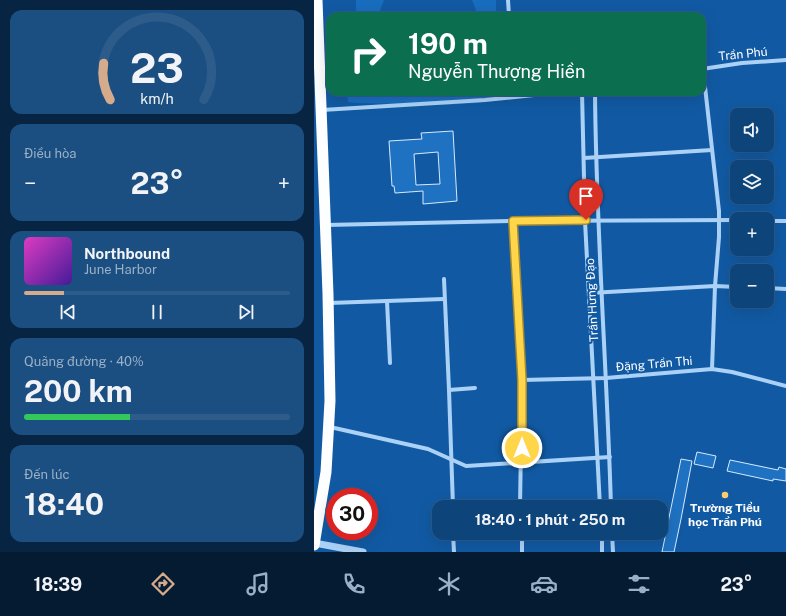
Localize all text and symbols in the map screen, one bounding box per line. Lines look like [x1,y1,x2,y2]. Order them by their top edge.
text: 190 m [408,27,488,60]
icon: right [342,28,394,80]
text: 23 [130,43,184,92]
street label: Trần Phú [718,44,768,64]
text: Nguyễn Thượng Hiền [408,61,585,82]
text: km/h [140,90,174,107]
map controls [730,108,774,308]
button: sound [730,108,774,152]
text: Điều hòa [24,146,76,161]
button: layers [730,160,774,204]
text: 23° [130,165,184,201]
text: − [24,170,36,196]
text: + [278,170,290,196]
pin [569,179,603,220]
icon: arrive [575,185,597,207]
button: + [730,212,774,256]
text: Northbound [84,245,170,262]
street label: Trần Hưng Đạo [583,258,601,342]
text: June Harbor [84,262,157,277]
button: − [730,264,774,308]
icon: previous [57,301,79,323]
icon: pause [146,301,168,323]
icon: next [235,301,257,323]
text: Quãng đường · 40% [24,354,144,369]
street label: Đặng Trần Thi [615,354,693,374]
text: 200 km [24,373,133,409]
position arrow [501,427,543,469]
text: Đến lúc [24,467,70,482]
text: 18:40 [24,486,104,522]
speed limit sign: 30 [326,488,378,540]
marker: Trường Tiểu học Trần Phú [720,490,730,500]
place label: Trường Tiểu học Trần Phú [688,501,762,529]
text: 18:40 · 1 phút · 250 m [475,511,625,528]
icon: directions [149,570,177,598]
icon: music [244,570,272,598]
icon: phone [340,570,368,598]
icon: climate [435,570,463,598]
icon: car [530,570,558,598]
icon: filters [625,570,653,598]
text: 18:39 [34,574,82,595]
text: 23° [720,574,752,595]

